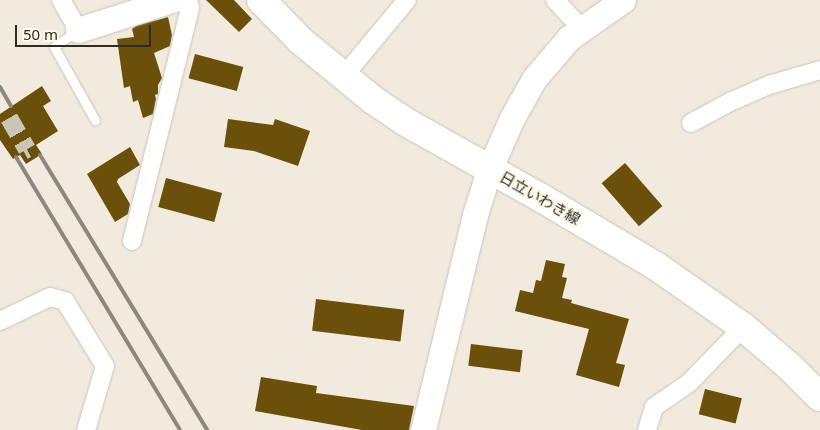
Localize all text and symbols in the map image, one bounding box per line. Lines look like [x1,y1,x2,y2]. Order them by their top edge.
scale bar [18,15,154,47]
text: 50 m [23,24,58,44]
street label: 日立いわき線 [497,168,583,228]

